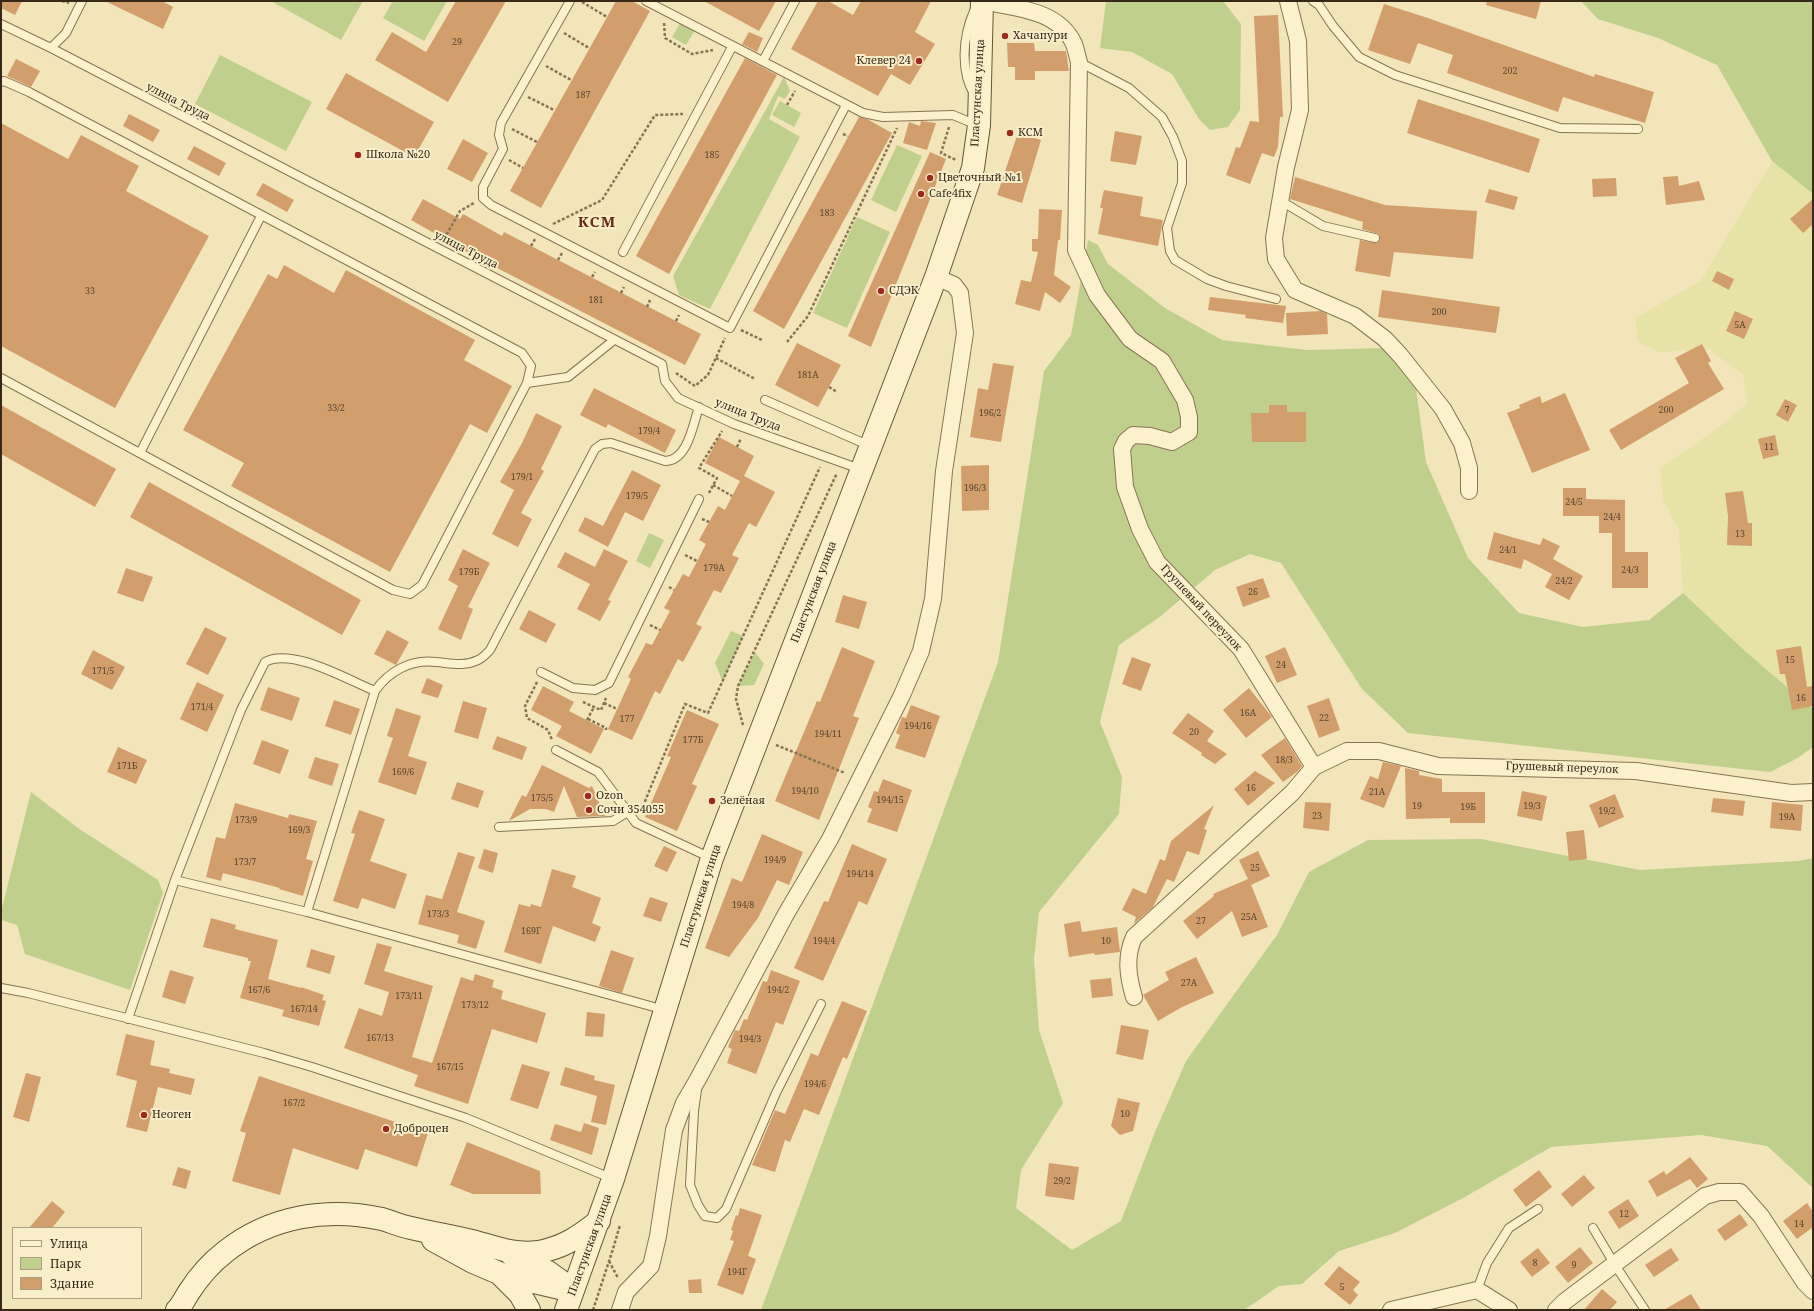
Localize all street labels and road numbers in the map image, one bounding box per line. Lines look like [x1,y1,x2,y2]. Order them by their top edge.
street label: Пластунская улица [969,39,987,147]
street label: улица Труда [144,80,212,124]
street label: улица Труда [432,228,500,272]
street label: улица Труда [713,396,783,434]
street label: Пластунская улица [789,539,839,645]
street label: Грушевый переулок [1158,562,1244,654]
street label: Грушевый переулок [1505,759,1619,777]
street label: Пластунская улица [678,843,724,949]
street label: Пластунская улица [565,1192,615,1298]

